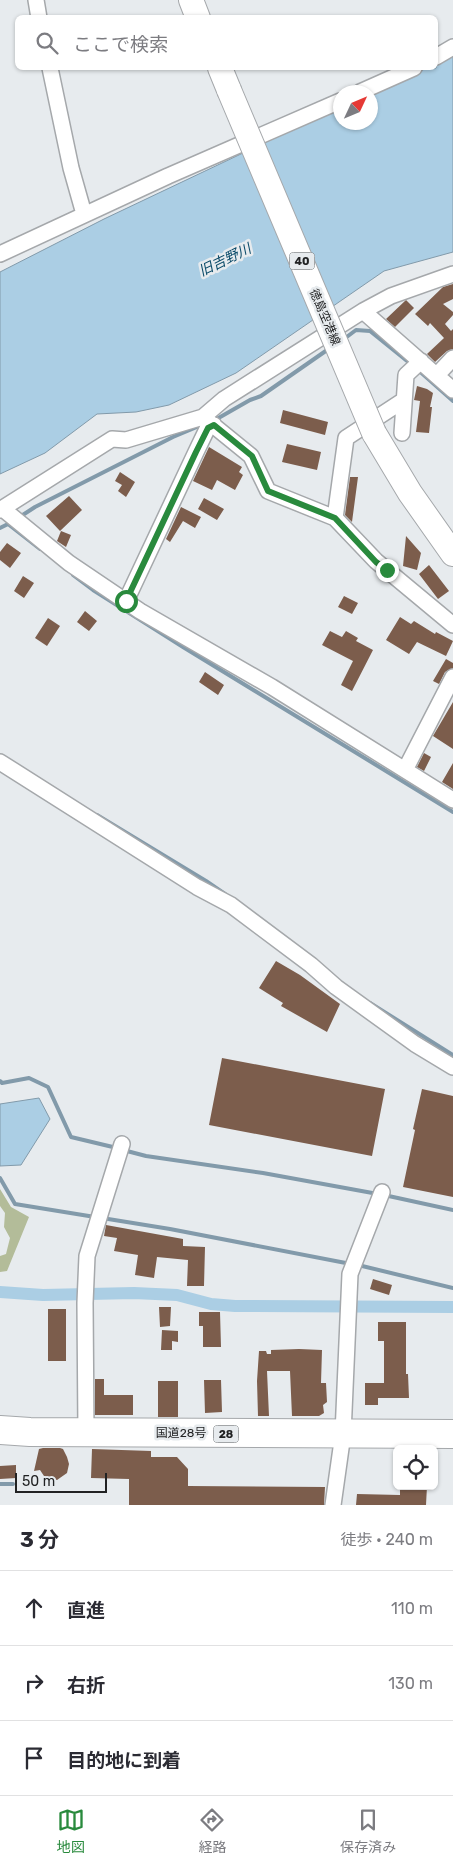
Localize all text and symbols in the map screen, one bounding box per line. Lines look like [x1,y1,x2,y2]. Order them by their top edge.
search box [15,15,438,70]
icon: search [33,29,61,57]
text: ここで検索 [73,33,168,56]
north arrow [333,85,378,130]
water label: 旧吉野川 [196,239,256,280]
road number: 40 [290,252,314,270]
street label: 徳島空港線 [307,287,343,347]
route end [376,559,399,582]
route start [115,590,138,613]
street label: 国道28号 [156,1426,206,1440]
road number: 28 [214,1426,238,1442]
map controls [393,1445,438,1490]
button: locate [393,1445,438,1490]
scale bar [15,1470,108,1493]
text: 50 m [22,1473,55,1490]
text: 3 分 [20,1527,59,1552]
text: 徒歩 · 240 m [340,1530,433,1549]
icon: ahead [20,1594,48,1622]
text: 直進 [67,1599,105,1622]
text: 110 m [391,1599,433,1618]
icon: right [20,1669,48,1697]
text: 右折 [67,1674,105,1697]
text: 130 m [388,1674,433,1693]
icon: arrive [20,1744,48,1772]
text: 目的地に到着 [67,1749,181,1772]
tab: 地図 [57,1806,85,1856]
tab: 経路 [198,1806,226,1856]
tab: 保存済み [340,1806,396,1856]

